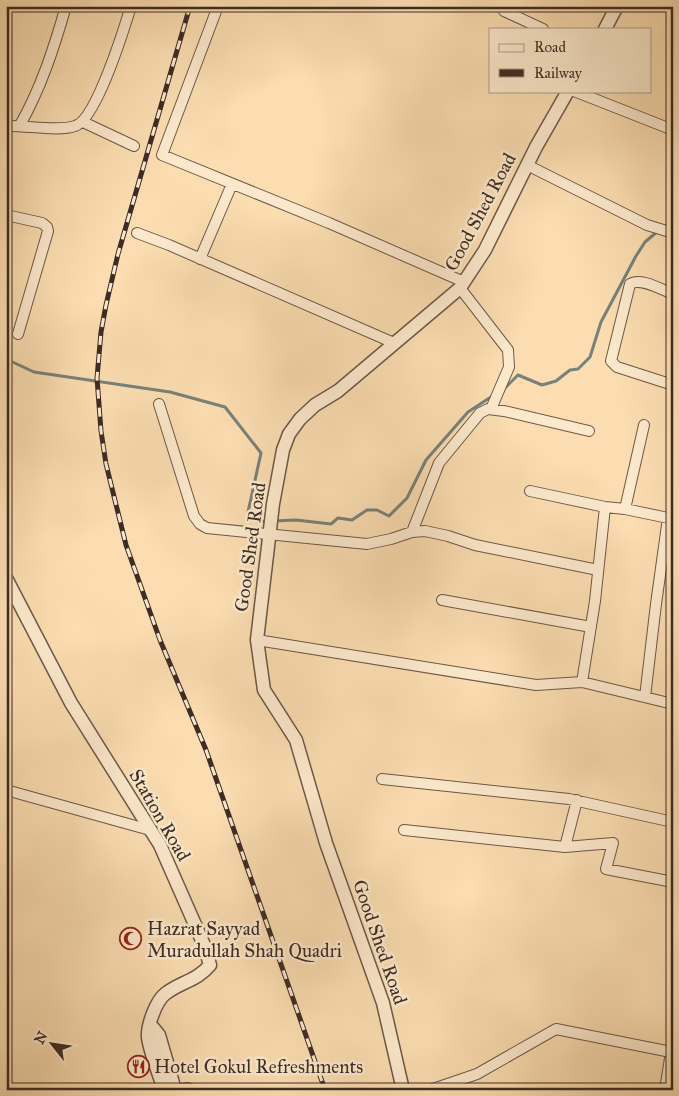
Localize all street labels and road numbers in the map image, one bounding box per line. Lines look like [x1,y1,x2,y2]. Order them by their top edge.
street label: Good Shed Road [439,149,521,275]
street label: Good Shed Road [230,480,271,613]
street label: Station Road [125,765,196,865]
street label: Good Shed Road [348,877,412,1008]

